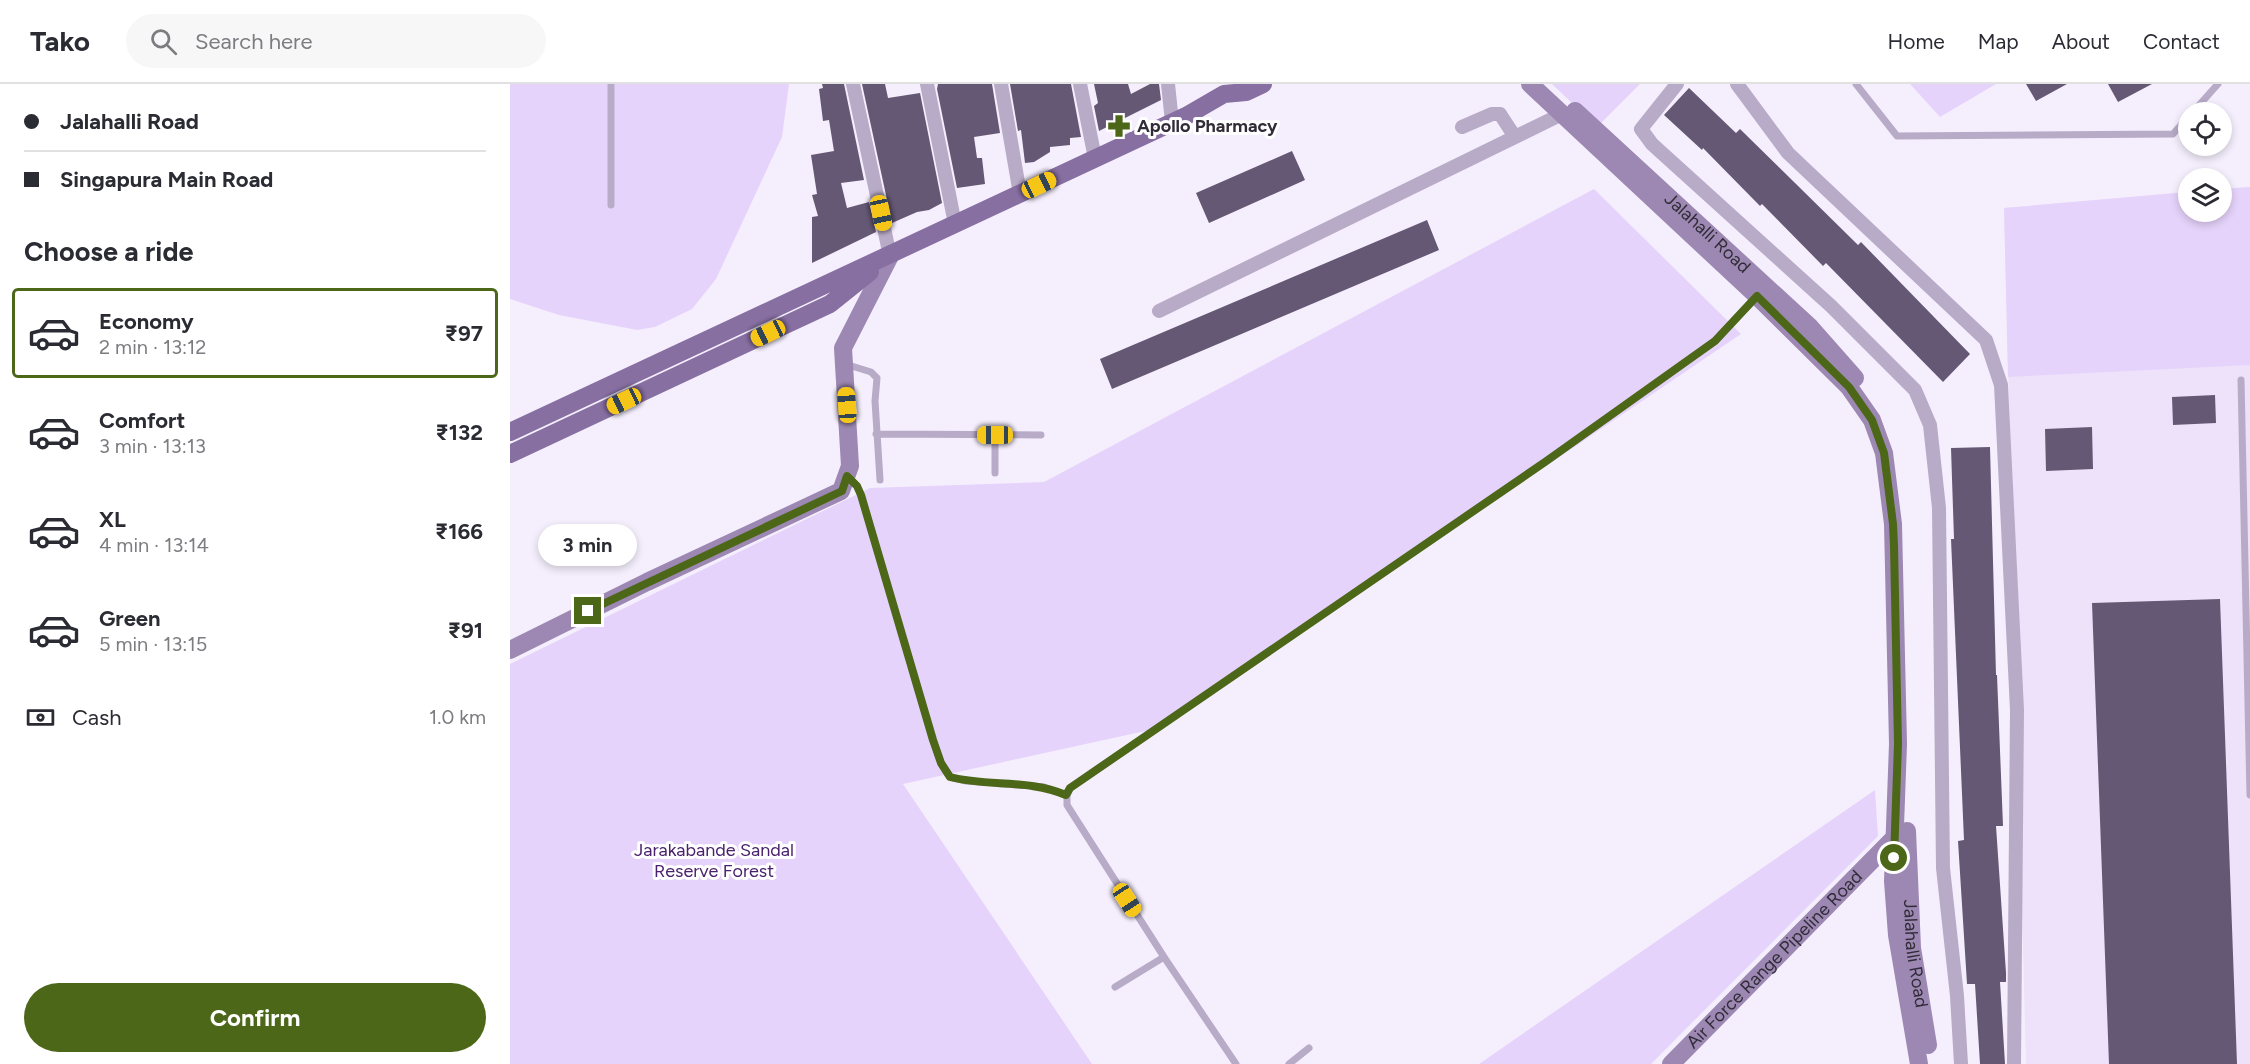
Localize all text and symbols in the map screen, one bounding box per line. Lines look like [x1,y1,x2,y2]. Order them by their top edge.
search box [126,14,546,68]
text: Tako [30,24,90,58]
icon: search [147,25,180,58]
text: Search here [195,28,313,55]
text: Home [1888,29,1945,54]
text: Map [1978,29,2019,54]
text: About [2052,29,2110,54]
text: Contact [2143,29,2220,54]
map controls [2178,102,2232,222]
button: locate [2178,102,2232,156]
text: Jalahalli Road [60,108,199,135]
pharmacy icon: Apollo Pharmacy [1106,113,1132,139]
place label: Apollo Pharmacy [1137,115,1278,137]
text: Singapura Main Road [60,166,273,193]
button: layers [2178,168,2232,222]
car [1019,169,1059,201]
street label: Jalahalli Road [1660,188,1755,278]
car [868,194,894,232]
text: Choose a ride [24,235,193,268]
icon: car [27,306,81,360]
text: Economy [99,308,194,335]
car [748,317,788,349]
text: ₹97 [445,320,483,347]
text: 2 min · 13:12 [99,335,207,359]
car [604,385,644,417]
car [837,386,857,424]
icon: car [27,405,81,459]
text: Comfort [99,407,185,434]
text: ₹132 [436,419,483,446]
car [977,426,1013,444]
text: 3 min · 13:13 [99,434,206,458]
icon: car [27,504,81,558]
text: XL [99,506,126,533]
text: ₹166 [435,518,483,545]
callout: 3 min [538,524,638,566]
text: 4 min · 13:14 [99,533,209,557]
text: 3 min [563,533,612,557]
route end [574,597,601,624]
icon: car [27,603,81,657]
text: Green [99,605,161,632]
text: ₹91 [448,617,483,644]
text: 5 min · 13:15 [99,632,207,656]
icon: cash [24,701,57,734]
text: Cash [72,704,122,731]
text: 1.0 km [429,705,486,729]
park label: Jarakabande Sandal Reserve Forest [634,839,794,882]
route start [1880,844,1907,871]
street label: Air Force Range Pipeline Road [1682,866,1867,1053]
car [1110,880,1144,920]
street label: Jalahalli Road [1899,899,1933,1009]
button: Confirm [24,983,486,1052]

